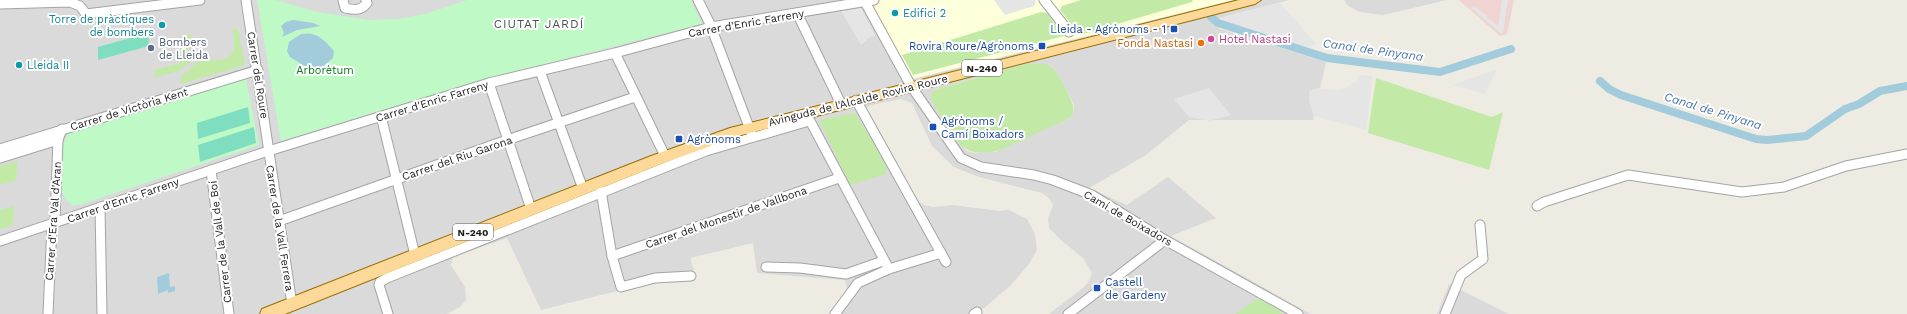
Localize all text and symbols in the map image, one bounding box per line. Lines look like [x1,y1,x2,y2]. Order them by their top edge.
street label: Carrer d'Enric Farreny [687,7,805,40]
place label: Edifici 2 [903,7,946,20]
marker: Edifici 2 [890,8,900,18]
place label: Torre de pràctiques de bombers [49,13,154,39]
district label: CIUTAT JARDÍ [494,17,584,31]
marker: Torre de pràctiques de bombers [157,20,167,30]
place label: Lleida - Agrònoms - 1 [1050,23,1166,36]
marker: Lleida - Agrònoms - 1 [1169,24,1179,34]
street label: Carrer del Roure [244,31,271,120]
place label: Hotel Nastasi [1219,33,1291,46]
marker: Hotel Nastasi [1206,34,1216,44]
place label: Bombers de Lleida [159,36,208,62]
water label: Canal de Pinyana [1322,36,1425,64]
place label: Fonda Nastasi [1117,37,1193,50]
marker: Fonda Nastasi [1196,38,1206,48]
place label: Rovira Roure/Agrònoms [909,40,1034,53]
marker: Rovira Roure/Agrònoms [1037,41,1047,51]
marker: Bombers de Lleida [146,43,156,53]
place label: Lleida II [27,59,69,72]
marker: Lleida II [14,60,24,70]
road number: N-240 [962,60,1002,76]
park label: Arborètum [296,64,354,77]
street label: Avinguda de l'Alcalde Rovira Roure [767,72,949,129]
street label: Carrer d'Enric Farreny [374,78,490,125]
street label: Carrer de Victòria Kent [69,85,190,134]
water label: Canal de Pinyana [1663,90,1764,133]
place label: Agrònoms / Camí Boixadors [941,115,1024,141]
marker: Agrònoms / Camí Boixadors [928,122,938,132]
street label: Carrer del Riu Garona [400,133,514,183]
place label: Agrònoms [687,133,741,146]
marker: Agrònoms [674,134,684,144]
street label: Carrer d'Era Val d'Aran [43,161,64,281]
street label: Carrer de la Vall Ferrera [263,164,296,292]
street label: Carrer d'Enric Farreny [66,175,181,226]
street label: Carrer de la Vall de Boí [207,180,234,304]
street label: Carrer del Monestir de Vallbona [644,184,809,251]
street label: Camí de Boixadors [1081,188,1175,249]
road number: N-240 [453,224,493,240]
place label: Castell de Gardeny [1105,276,1166,302]
marker: Castell de Gardeny [1092,283,1102,293]

